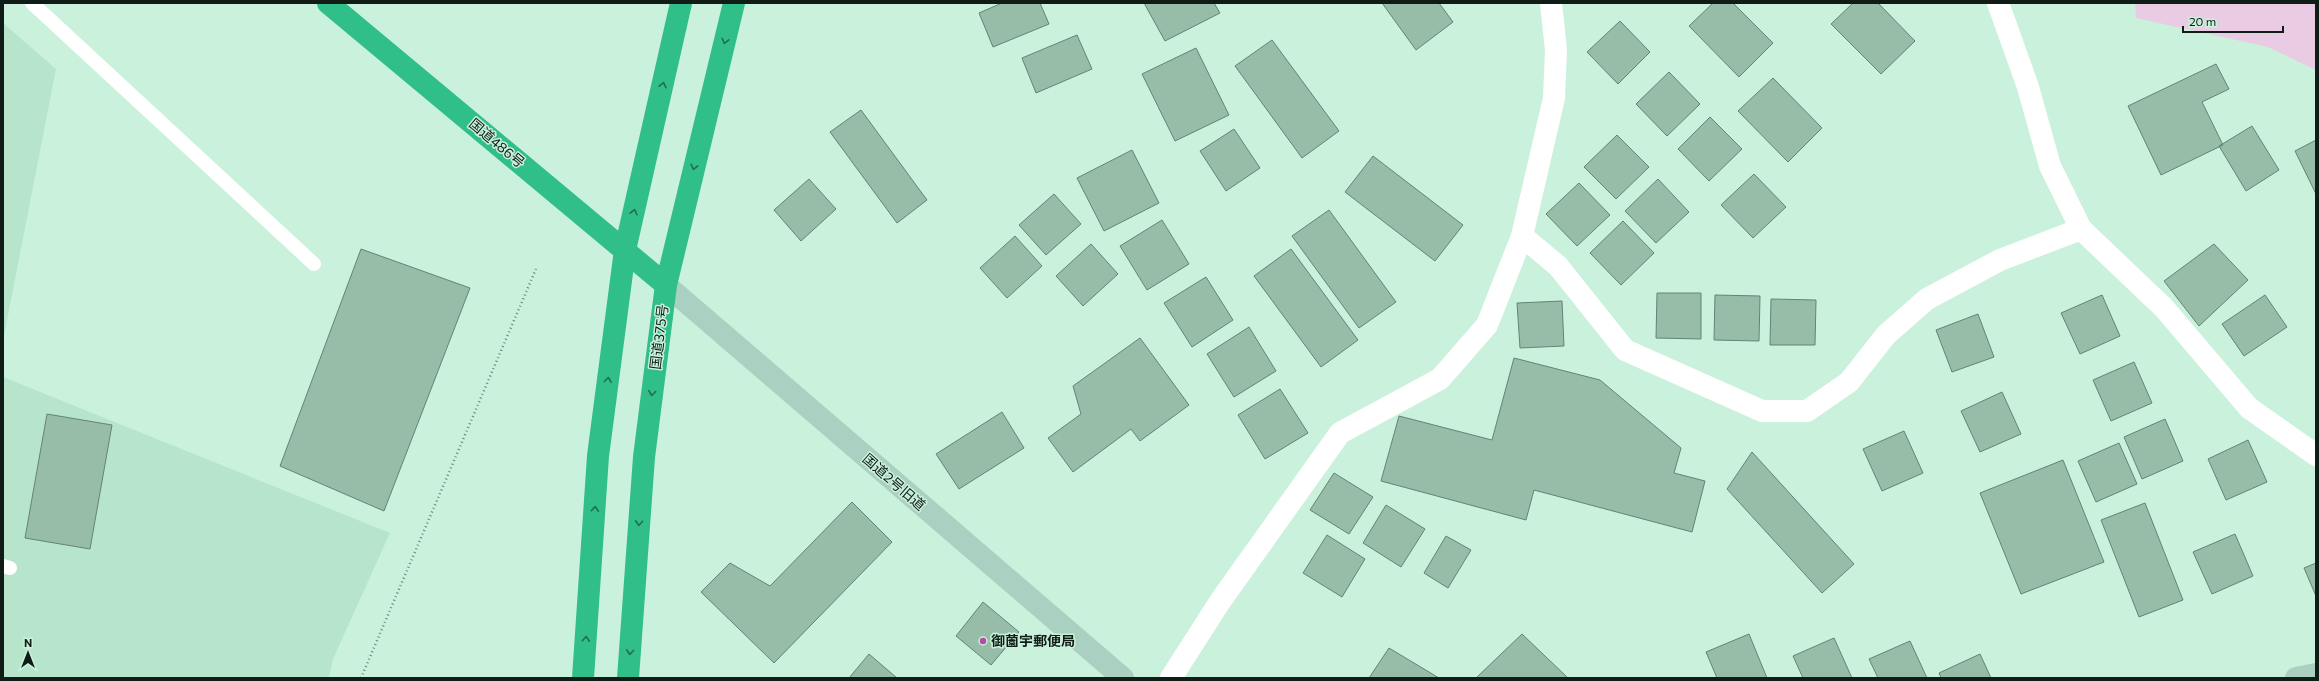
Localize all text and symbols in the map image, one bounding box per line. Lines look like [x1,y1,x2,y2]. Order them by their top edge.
scale bar [2183,8,2283,34]
text: 20 m [2189,14,2216,28]
one-way arrow [721,37,730,44]
one-way arrow [658,82,666,88]
street label: 国道486号 [466,114,529,171]
one-way arrow [691,164,699,170]
one-way arrow [629,208,637,215]
street label: 国道375号 [646,303,671,370]
one-way arrow [603,377,612,383]
one-way arrow [648,390,657,396]
street label: 国道2号旧道 [859,450,929,514]
one-way arrow [590,506,599,512]
one-way arrow [634,519,643,526]
place label: 御薗宇郵便局 [991,632,1075,649]
north arrow [8,633,48,673]
text: N [24,636,32,649]
one-way arrow [581,636,590,642]
marker: 御薗宇郵便局 [978,636,988,646]
one-way arrow [625,649,634,655]

